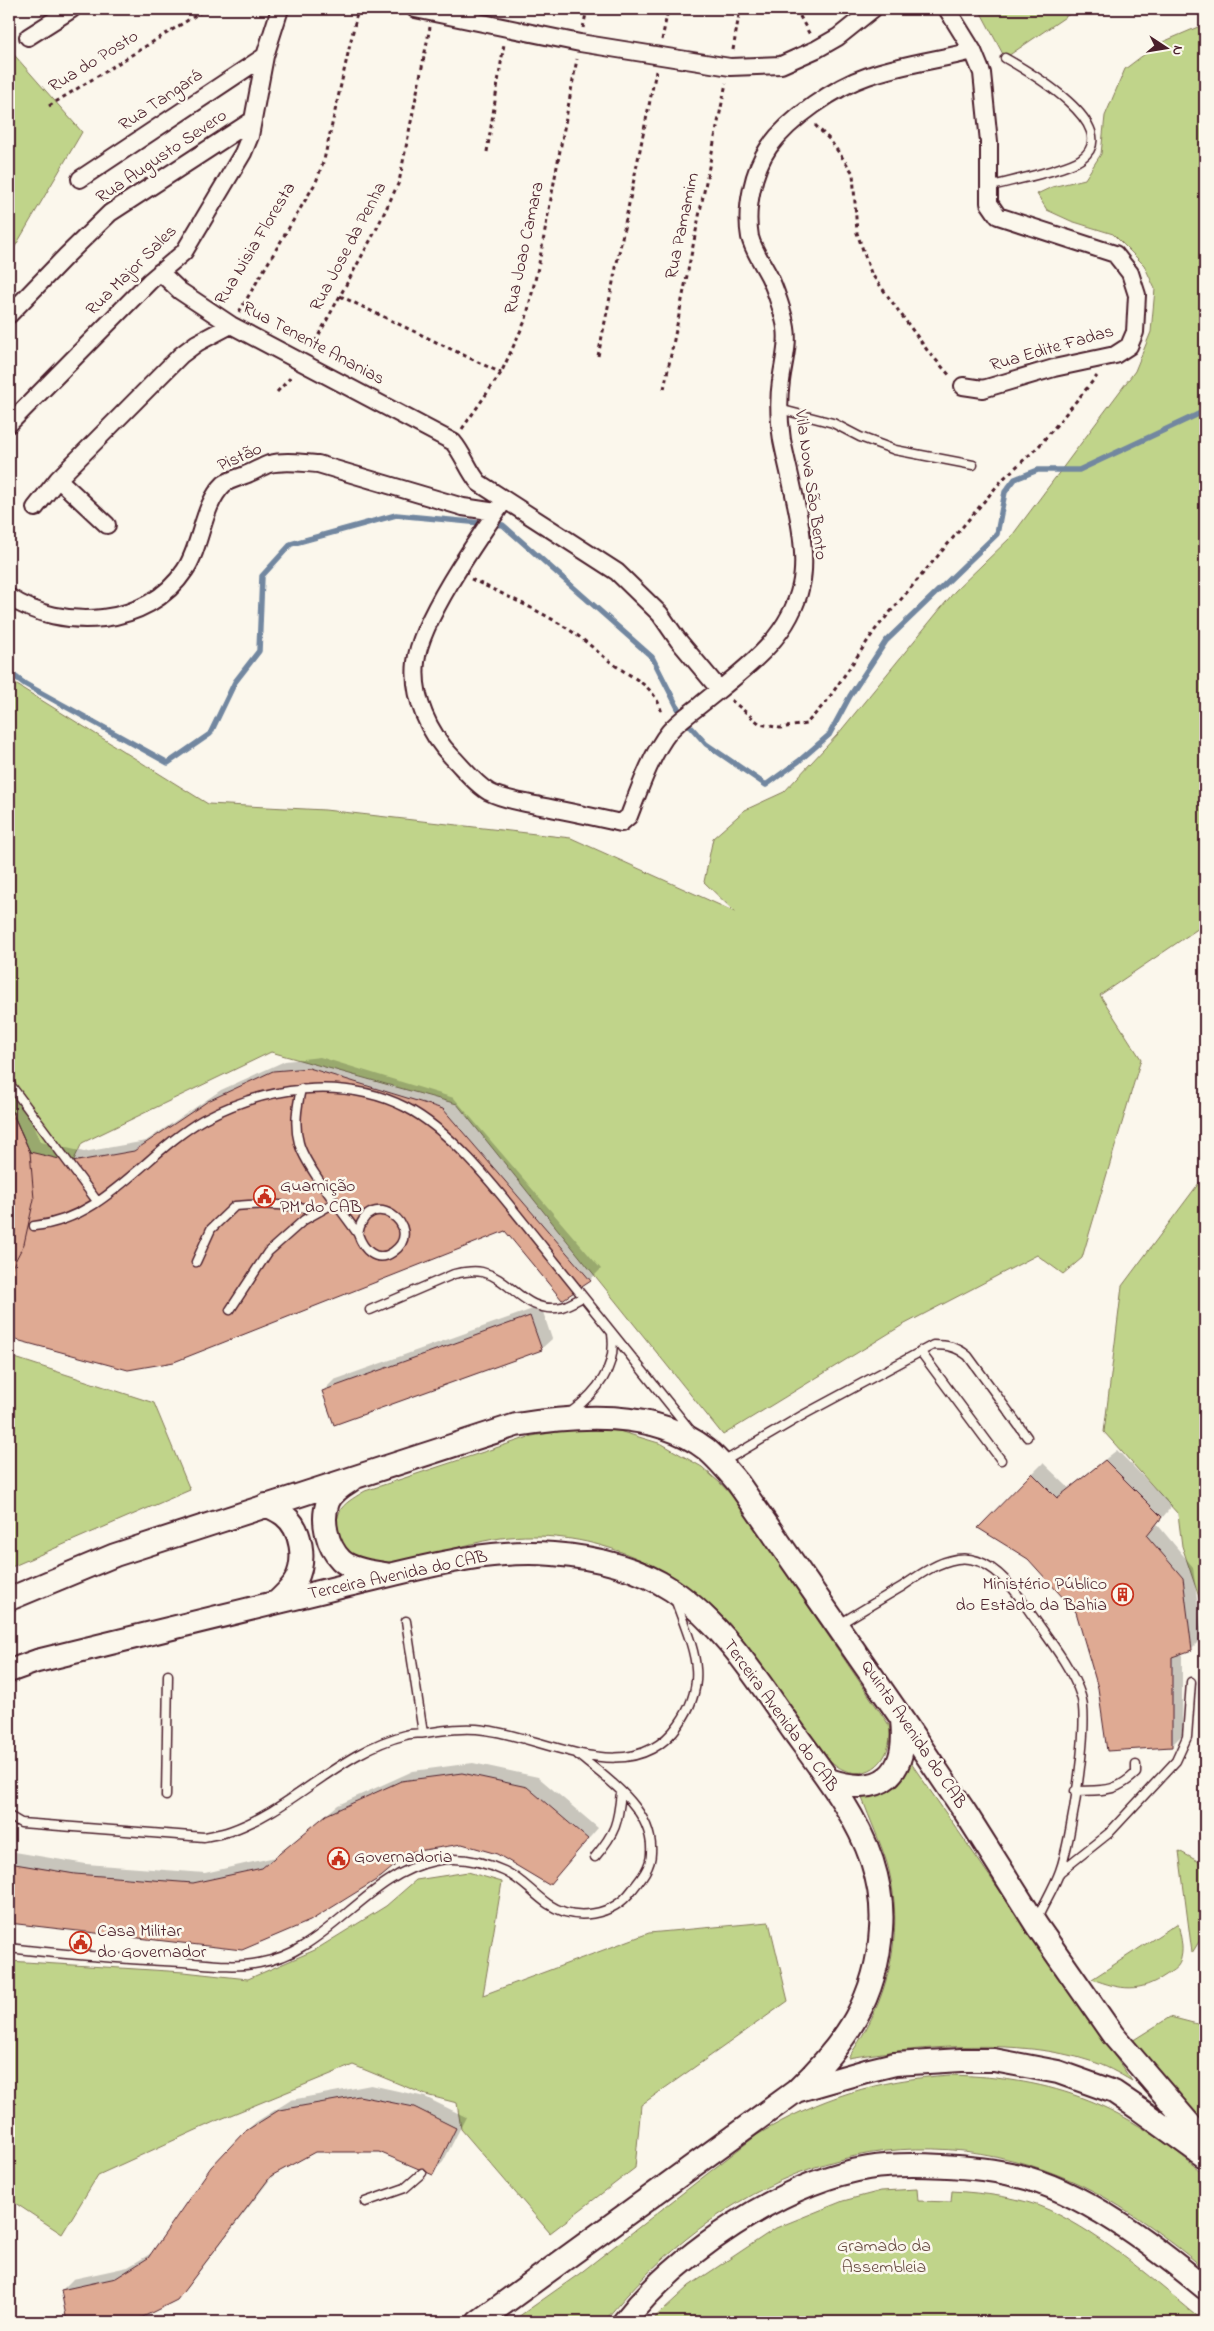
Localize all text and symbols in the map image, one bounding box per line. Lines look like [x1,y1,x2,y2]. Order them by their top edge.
north arrow [1142,22,1192,72]
street label: Rua do Posto [44,24,144,100]
text: N [1166,44,1189,57]
street label: Rua Tangará [114,63,209,139]
street label: Rua Augusto Severo [91,103,233,211]
street label: Rua Pamamim [659,170,707,282]
street label: Rua Nisia Floresta [209,178,303,310]
street label: Rua Jose da Penha [304,178,394,316]
street label: Rua Joao Camara [498,179,552,317]
street label: Rua Major Sales [81,220,183,322]
street label: Rua Tenente Ananias [237,295,389,393]
street label: Rua Edite Fadas [987,319,1117,379]
street label: Vila Nova São Bento [786,407,833,562]
street label: Pistão [214,437,266,479]
place label: Guarnição PM do CAB [280,1174,362,1221]
public building icon: Guarnição PM do CAB [252,1185,276,1209]
street label: Terceira Avenida do CAB [306,1544,490,1608]
place label: Ministério Público do Estado da Bahia [956,1572,1107,1619]
building icon: Ministério Público do Estado da Bahia [1111,1583,1135,1607]
street label: Terceira Avenida do CAB [716,1634,844,1798]
street label: Quinta Avenida do CAB [853,1655,973,1815]
place label: Governadoria [354,1845,452,1871]
public building icon: Governadoria [326,1846,350,1870]
place label: Casa Militar do Governador [97,1919,207,1966]
public building icon: Casa Militar do Governador [69,1930,93,1954]
park label: Gramado da Assembleia [837,2234,931,2281]

